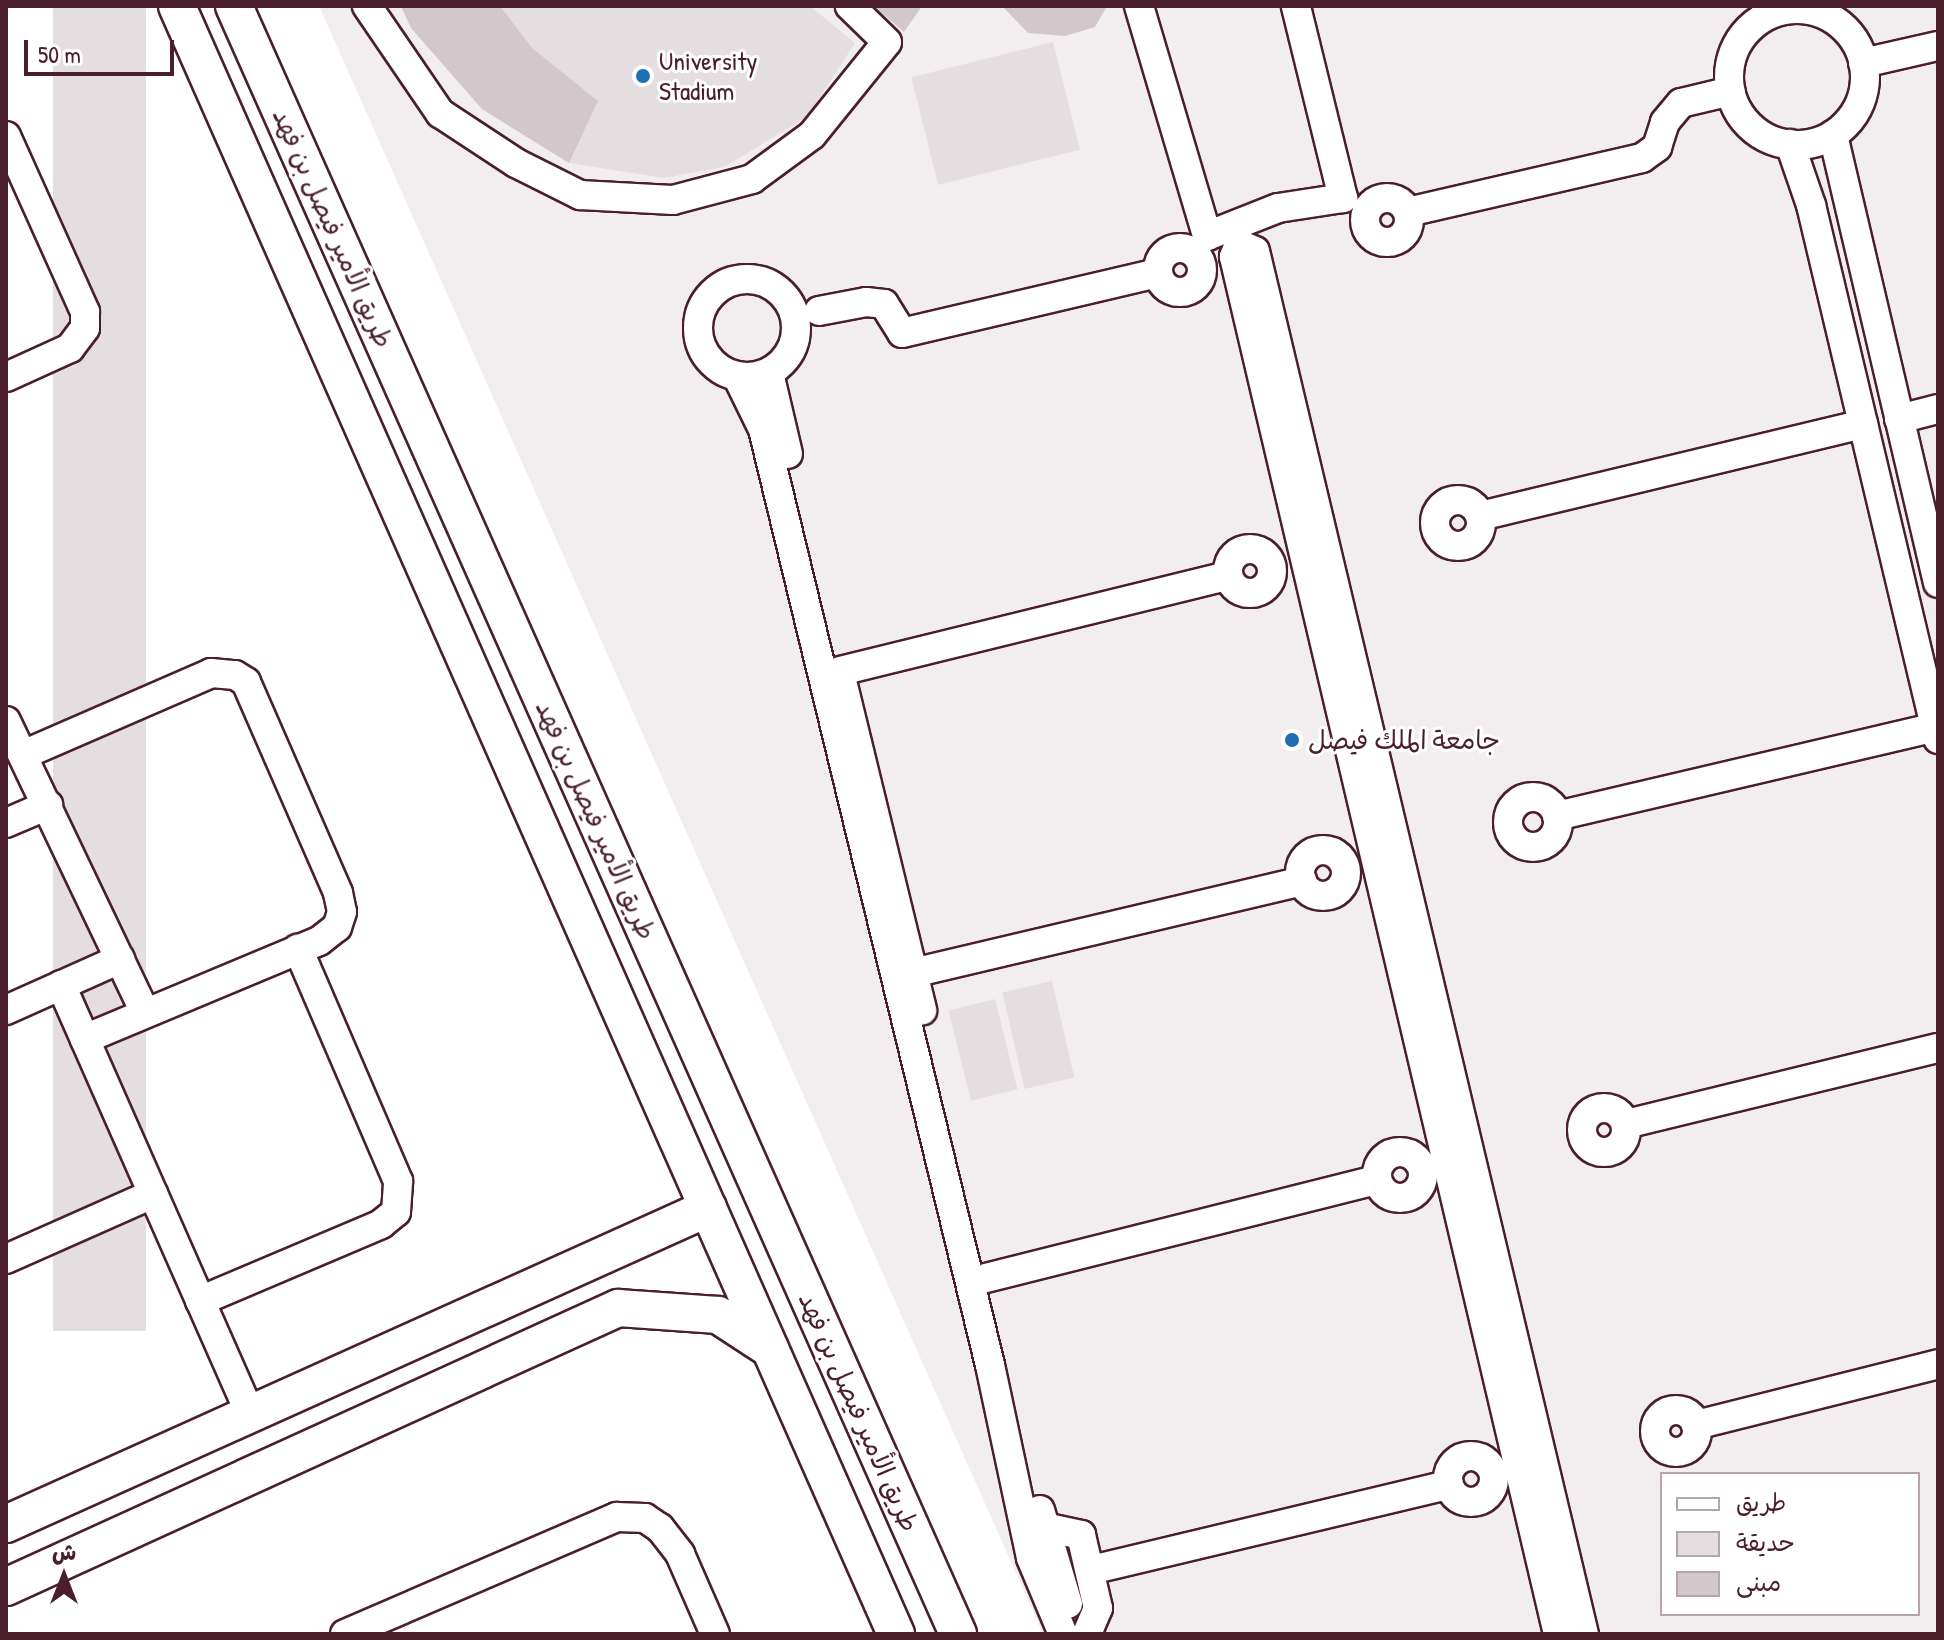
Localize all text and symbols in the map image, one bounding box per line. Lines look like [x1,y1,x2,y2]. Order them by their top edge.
scale bar [28,24,178,74]
text: 50 m [38,38,81,70]
place label: University Stadium [659,45,757,106]
marker: University Stadium [634,67,652,85]
street label: طريق الأمير فيصل بن فهد [266,104,400,352]
street label: طريق الأمير فيصل بن فهد [529,696,663,944]
place label: جامعة الملك فيصل [1308,724,1500,756]
marker: جامعة الملك فيصل [1283,731,1301,749]
street label: طريق الأمير فيصل بن فهد [792,1288,926,1536]
legend [1660,1472,1920,1616]
text: طريق [1736,1486,1786,1518]
text: حديقة [1736,1526,1795,1558]
north arrow [24,1536,104,1616]
text: ش [52,1537,76,1567]
text: مبنى [1736,1566,1781,1598]

